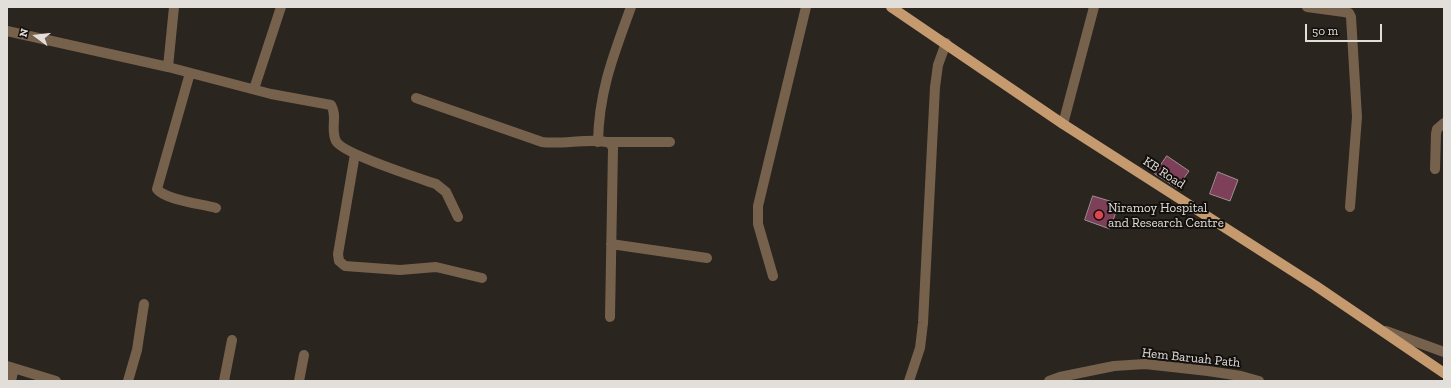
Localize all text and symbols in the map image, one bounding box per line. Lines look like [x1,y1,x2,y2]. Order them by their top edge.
north arrow [16,16,56,56]
scale bar [1307,16,1384,42]
text: 50 m [1312,24,1338,38]
text: N [17,27,31,38]
street label: KB Road [1140,154,1188,192]
place label: Niramoy Hospital and Research Centre [1108,200,1224,231]
marker: Niramoy Hospital and Research Centre [1093,209,1105,221]
street label: Hem Baruah Path [1141,345,1241,371]

